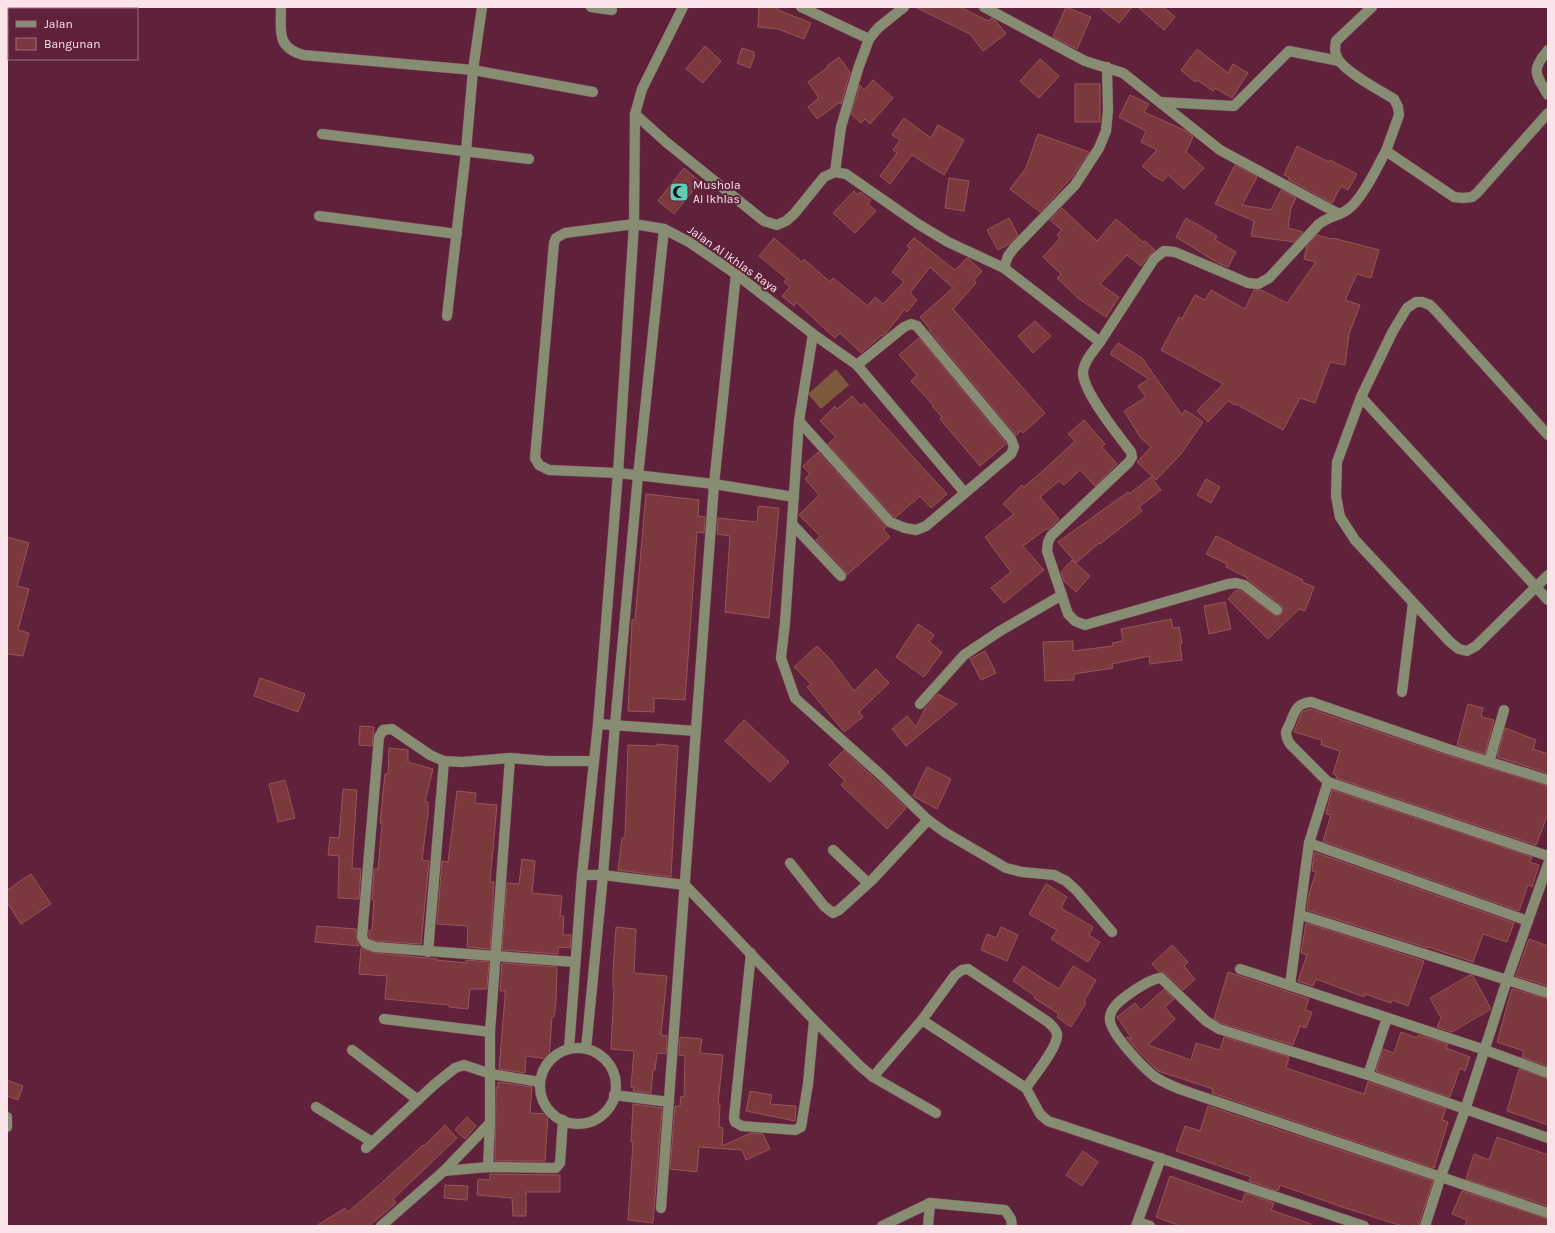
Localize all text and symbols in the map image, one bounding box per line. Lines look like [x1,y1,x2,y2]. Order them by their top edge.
legend [8,8,138,60]
text: Jalan [44,17,73,31]
text: Bangunan [44,37,100,51]
place label: Mushola Al Ikhlas [693,178,741,206]
mosque icon: Mushola Al Ikhlas [668,181,690,203]
street label: Jalan Al Ikhlas Raya [685,223,781,295]

